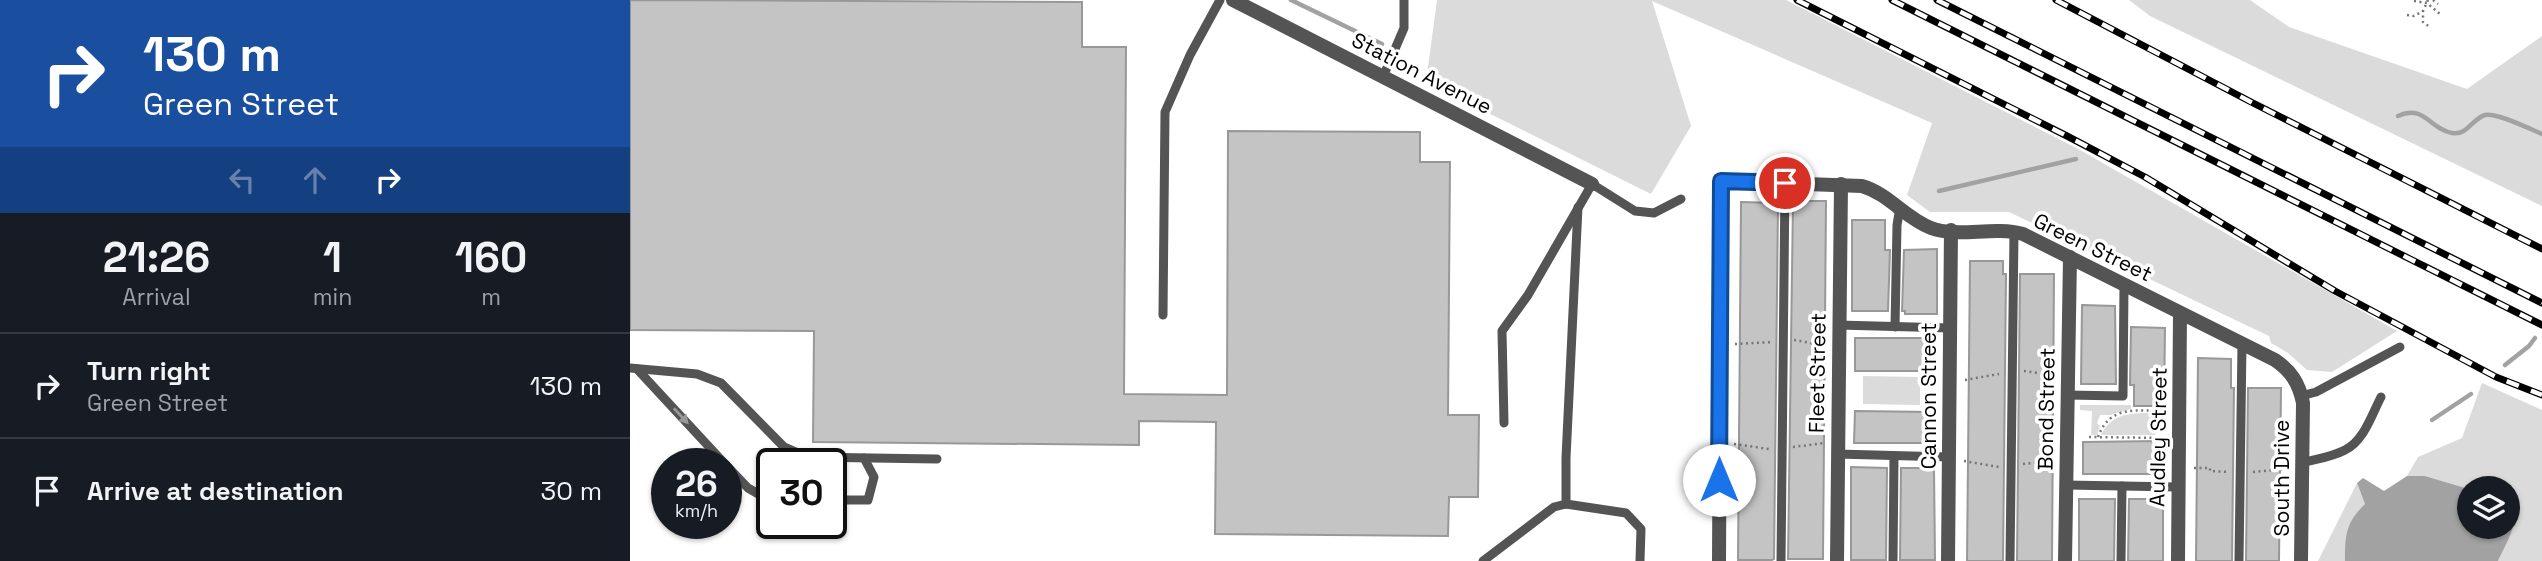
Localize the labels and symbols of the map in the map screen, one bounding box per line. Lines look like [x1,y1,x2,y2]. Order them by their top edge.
street label: Station Avenue [1347,26,1497,120]
pin [1755,153,1815,213]
street label: Green Street [2029,207,2157,287]
street label: Fleet Street [1802,313,1832,433]
street label: Cannon Street [1915,323,1942,469]
street label: Bond Street [2031,347,2061,471]
street label: Audley Street [2143,367,2173,507]
one-way arrow [673,407,689,425]
street label: South Drive [2268,420,2295,536]
position arrow [1682,443,1756,517]
speed limit sign: 30 [756,448,847,539]

